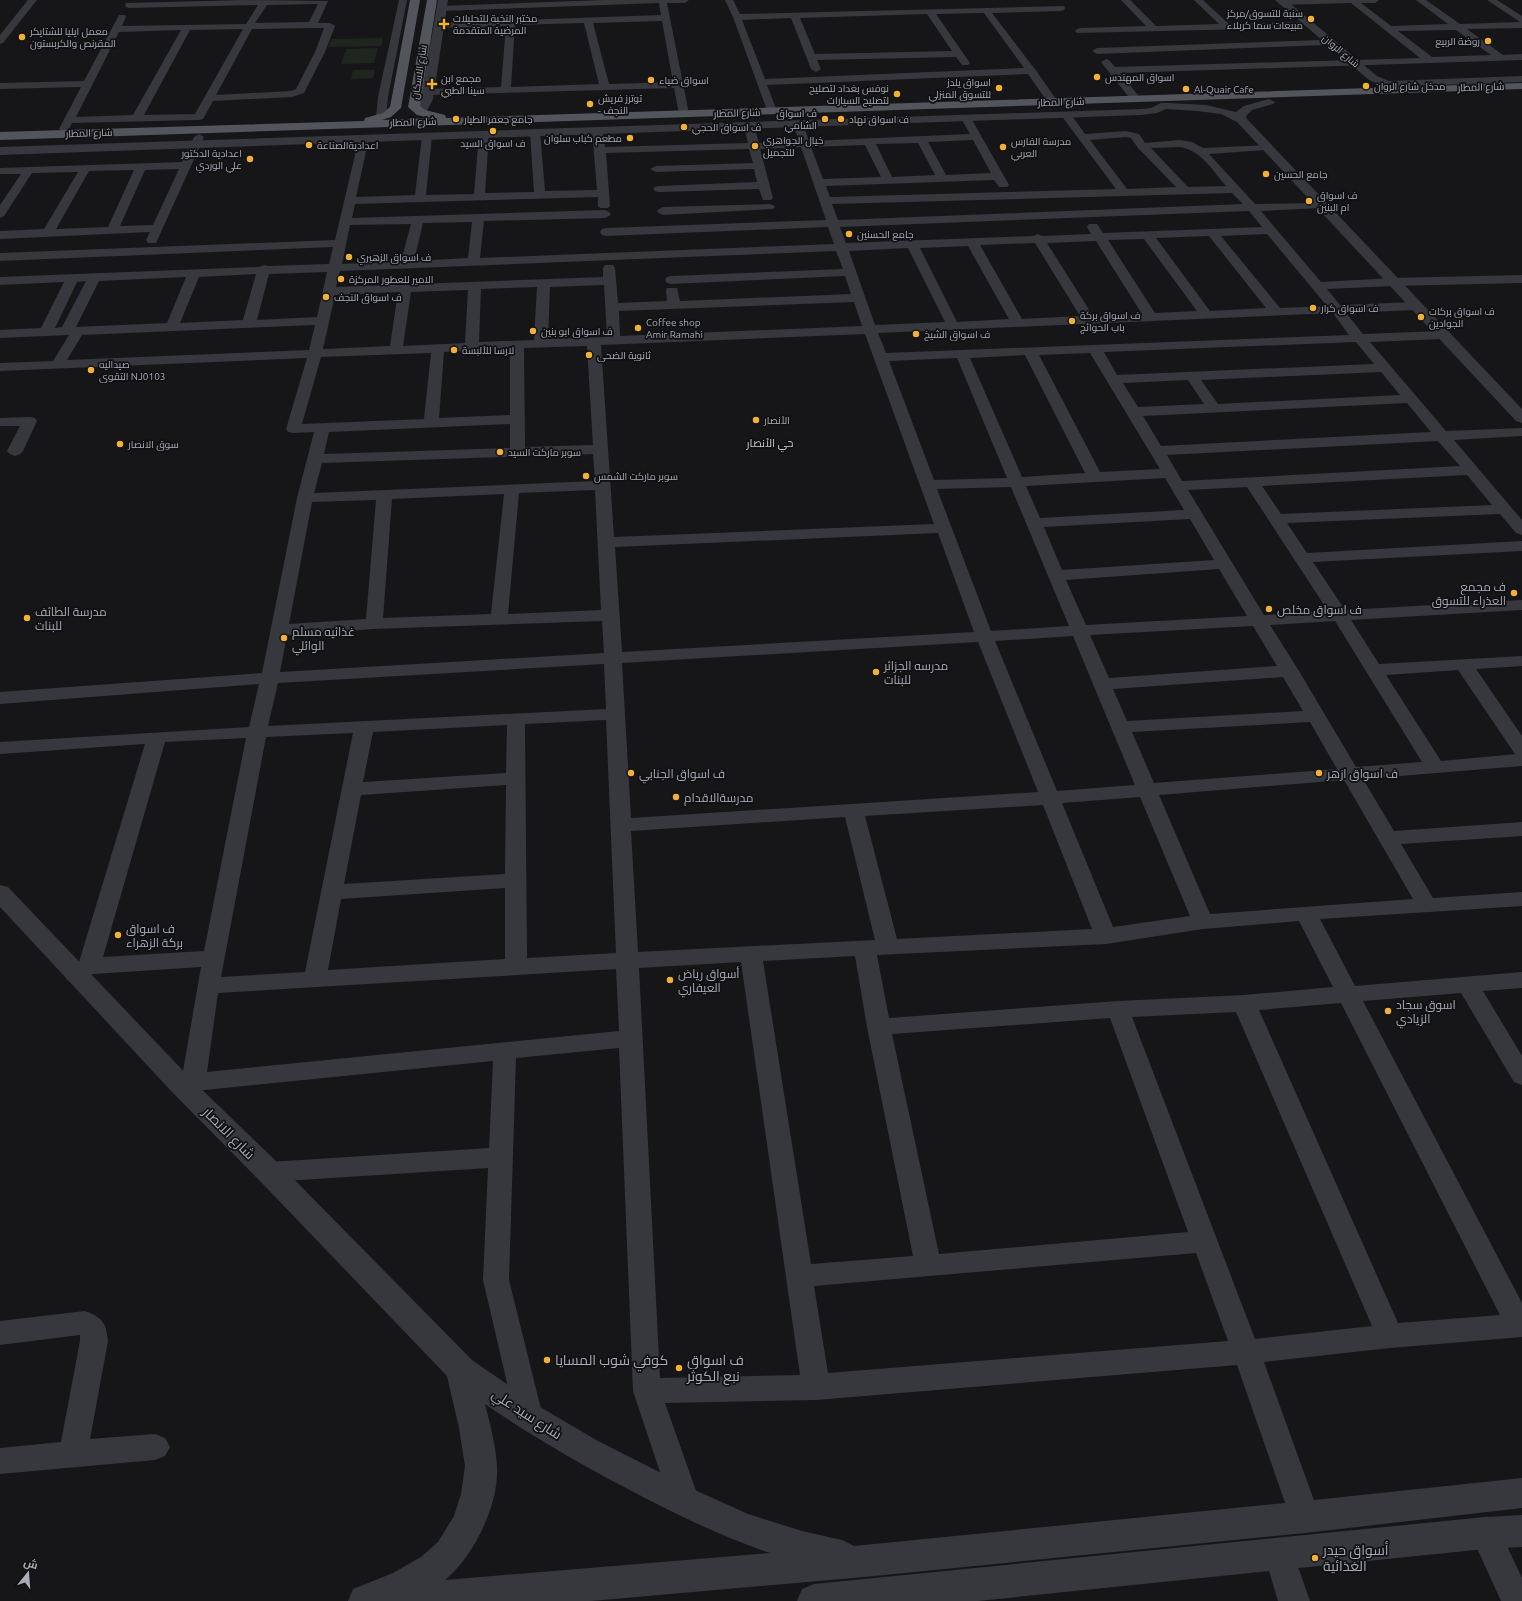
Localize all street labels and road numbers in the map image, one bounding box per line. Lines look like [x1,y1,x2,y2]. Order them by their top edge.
street label: شارع الروان [1320,32,1362,70]
street label: شارع الاسكان [409,44,430,100]
street label: شارع المطار [1456,81,1505,94]
street label: شارع المطار [1036,96,1085,109]
street label: شارع المطار [712,107,761,120]
street label: شارع المطار [388,116,437,129]
street label: شارع المطار [64,127,113,140]
street label: شارع الانصار [198,1103,258,1163]
street label: شارع سيد علي [487,1386,565,1446]

